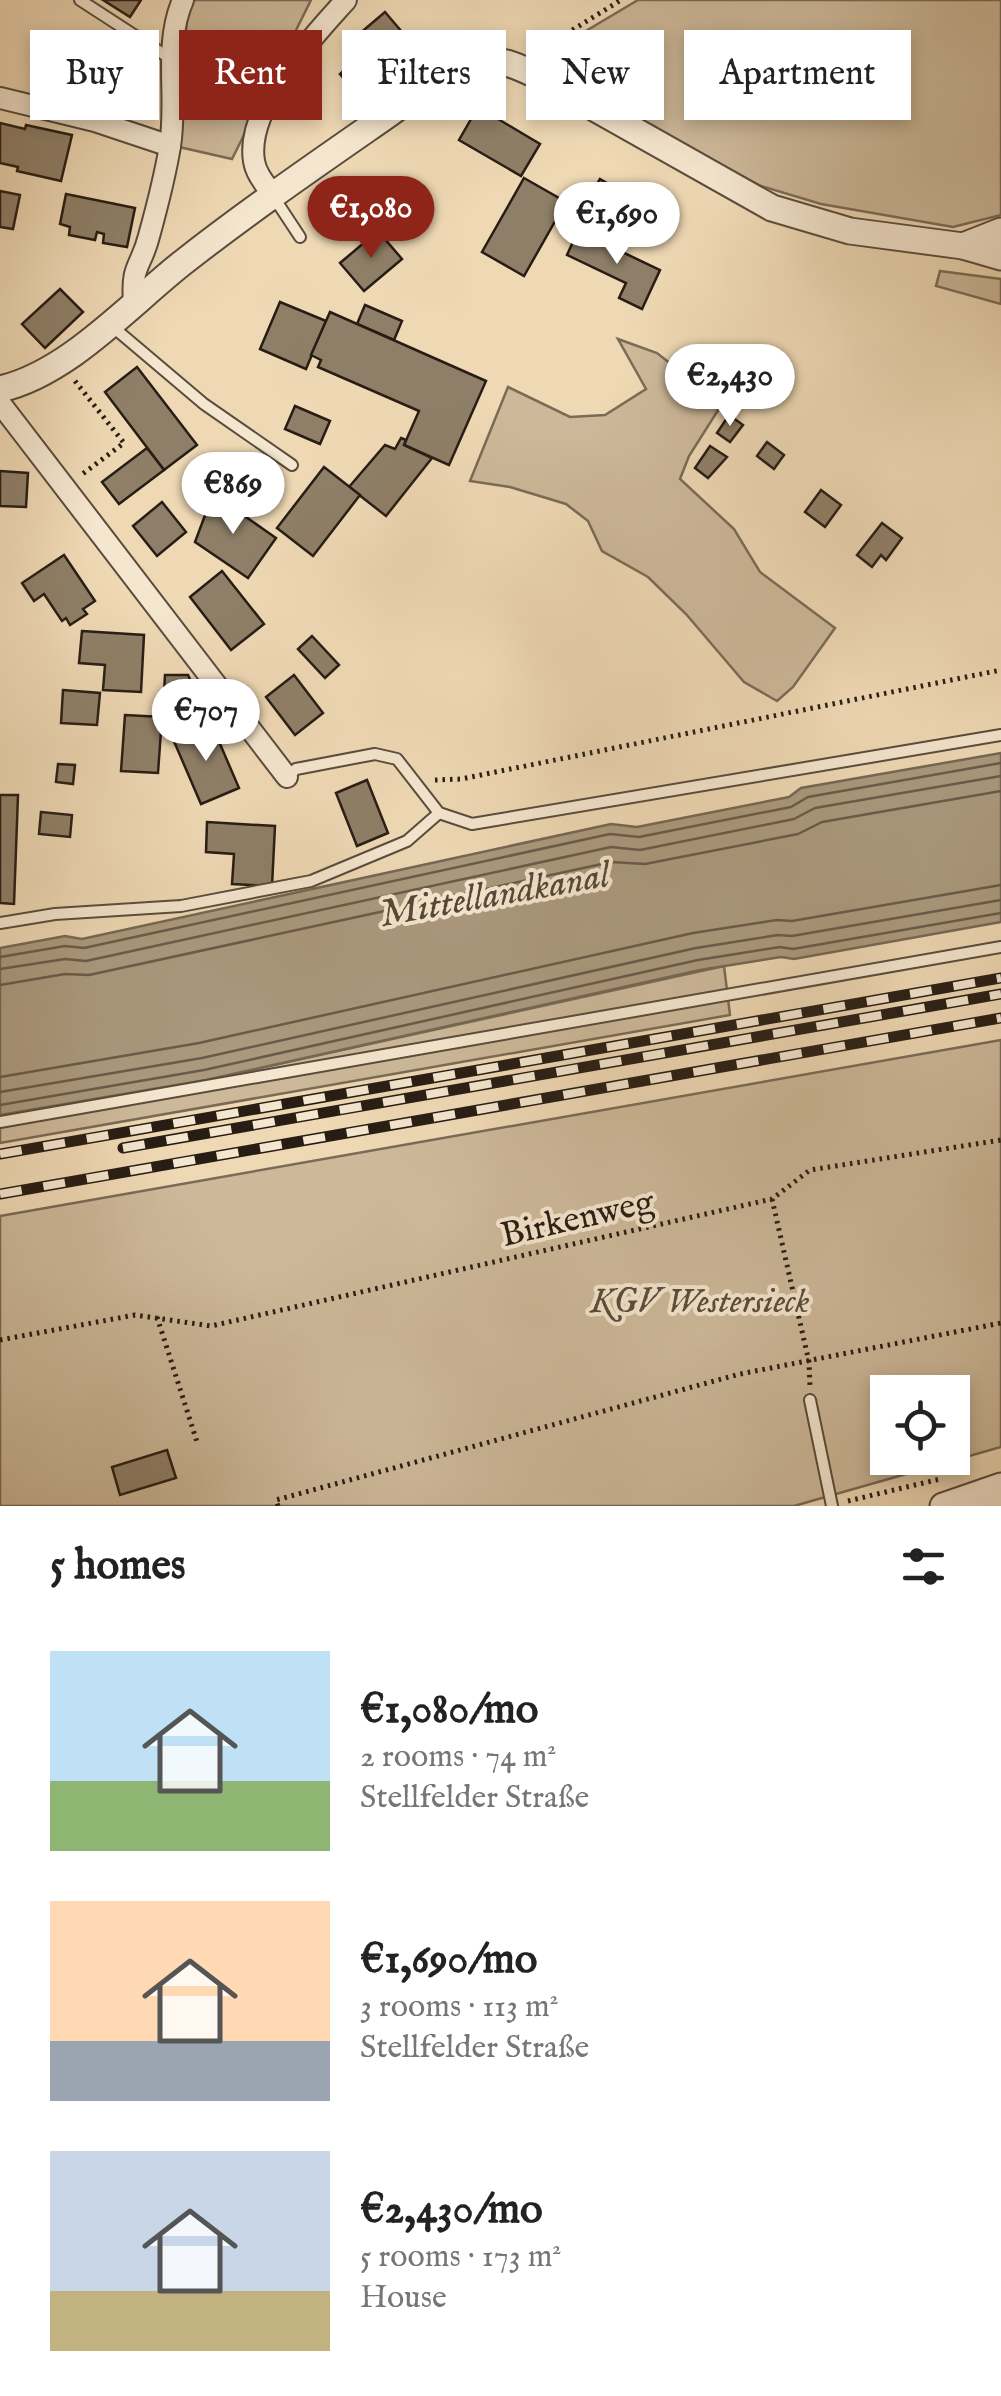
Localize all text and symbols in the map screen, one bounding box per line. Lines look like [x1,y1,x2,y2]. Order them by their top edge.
chip: Buy [30,30,159,120]
chip: Rent [179,30,322,120]
chip: Filters [342,30,506,120]
chip: New [526,30,664,120]
chip: Apartment [684,30,911,120]
pin: €1,080 [290,176,452,261]
pin: €1,690 [536,182,698,267]
text: €1,080 [329,188,413,229]
text: €1,690 [576,194,658,235]
pin: €2,430 [649,344,811,429]
text: €2,430 [687,356,773,397]
pin: €869 [174,452,292,537]
text: €869 [204,464,262,505]
pin: €707 [147,679,265,764]
text: €707 [174,691,238,732]
water label: Mittellandkanal [376,852,616,940]
street label: Birkenweg [497,1180,660,1259]
park label: KGV Westersieck [588,1280,810,1325]
map controls [870,1375,970,1475]
button: locate [870,1375,970,1475]
icon: filters [896,1539,951,1594]
text: 5 homes [50,1540,186,1593]
text: €1,080/mo [360,1684,538,1737]
icon: home [130,1691,250,1811]
text: 2 rooms · 74 m² [360,1737,556,1778]
text: Stellfelder Straße [360,1778,589,1819]
text: €1,690/mo [360,1934,537,1987]
icon: home [130,1941,250,2061]
text: 3 rooms · 113 m² [360,1987,559,2028]
text: Stellfelder Straße [360,2028,589,2069]
text: €2,430/mo [360,2184,543,2237]
icon: home [130,2191,250,2311]
text: 5 rooms · 173 m² [360,2237,561,2278]
text: House [360,2278,447,2319]

